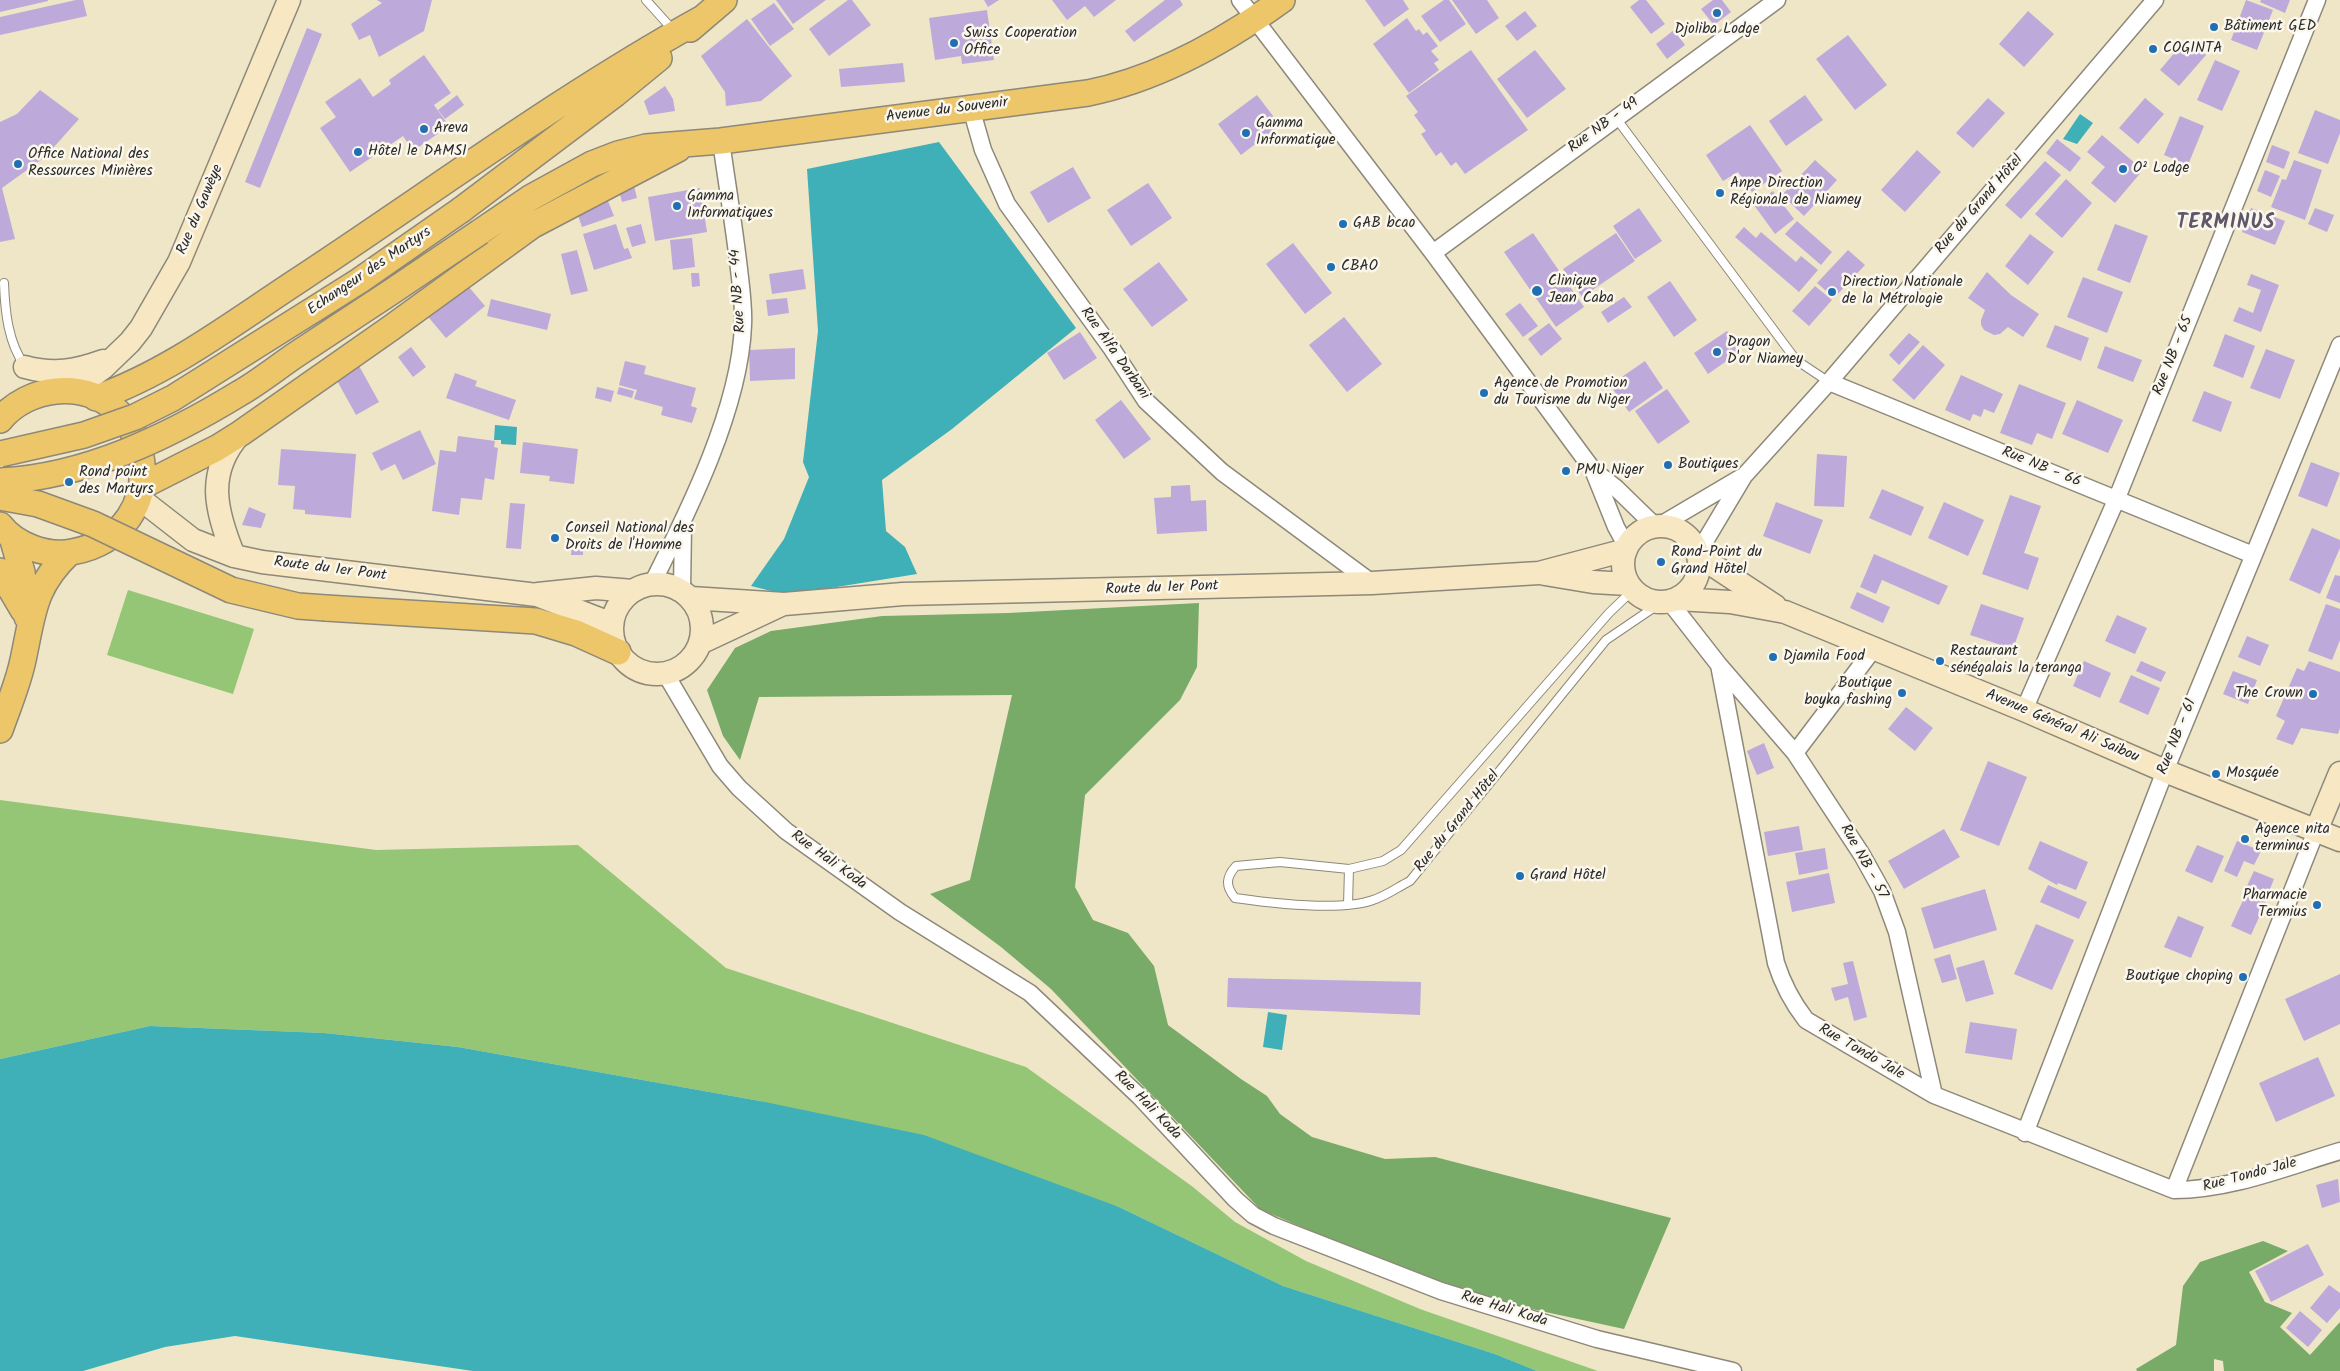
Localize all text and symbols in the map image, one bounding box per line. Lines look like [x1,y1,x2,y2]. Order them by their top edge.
marker: Djoliba Lodge [1711,7,1723,19]
place label: Bâtiment GED [2224,18,2316,36]
place label: Djoliba Lodge [1675,21,1759,39]
marker: Bâtiment GED [2208,21,2220,33]
place label: Swiss Cooperation Office [964,25,1077,60]
marker: Swiss Cooperation Office [948,37,960,49]
place label: COGINTA [2163,40,2222,58]
marker: COGINTA [2147,43,2159,55]
street label: Rue NB - 49 [1565,94,1643,158]
street label: Avenue du Souvenir [885,95,1009,127]
place label: Gamma Informatique [1256,115,1335,150]
place label: Areva [434,120,468,138]
marker: Areva [418,123,430,135]
marker: Gamma Informatique [1240,127,1252,139]
place label: Hôtel le DAMSI [368,143,467,161]
place label: Office National des Ressources Minières [28,146,153,181]
marker: Hôtel le DAMSI [352,146,364,158]
street label: Rue du Grand Hôtel [1932,152,2028,258]
marker: Office National des Ressources Minières [12,158,24,170]
place label: O² Lodge [2133,160,2189,178]
street label: Rue du Gawèye [174,162,228,258]
marker: O² Lodge [2117,163,2129,175]
place label: Anpe Direction Régionale de Niamey [1730,175,1861,210]
marker: Anpe Direction Régionale de Niamey [1714,187,1726,199]
place label: Gamma Informatiques [687,188,773,223]
marker: Gamma Informatiques [671,200,683,212]
district label: TERMINUS [2176,213,2276,237]
place label: GAB bcao [1353,215,1415,233]
marker: GAB bcao [1337,218,1349,230]
street label: Echangeur des Martyrs [305,224,435,320]
street label: Rue NB - 44 [727,249,751,333]
place label: CBAO [1341,258,1378,276]
marker: CBAO [1325,261,1337,273]
place label: Clinique Jean Caba [1548,273,1614,308]
place label: Direction Nationale de la Métrologie [1842,274,1963,309]
marker: Clinique Jean Caba [1530,284,1544,298]
marker: Direction Nationale de la Métrologie [1826,286,1838,298]
street label: Rue Alfa Darbani [1076,304,1152,404]
street label: Rue NB - 65 [2150,314,2198,398]
place label: Dragon D'or Niamey [1727,334,1803,369]
marker: Dragon D'or Niamey [1711,346,1723,358]
place label: Agence de Promotion du Tourisme du Niger [1494,375,1630,410]
marker: Agence de Promotion du Tourisme du Niger [1478,387,1490,399]
street label: Rue NB - 66 [1999,444,2083,492]
place label: Boutiques [1678,456,1738,474]
marker: Boutiques [1662,459,1674,471]
place label: PMU Niger [1576,462,1644,480]
place label: Rond point des Martyrs [79,464,154,499]
marker: PMU Niger [1560,465,1572,477]
marker: Rond point des Martyrs [63,476,75,488]
place label: Conseil National des Droits de l'Homme [565,520,694,555]
marker: Conseil National des Droits de l'Homme [549,532,561,544]
place label: Rond-Point du Grand Hôtel [1671,544,1762,579]
street label: Route du 1er Pont [273,554,387,586]
marker: Rond-Point du Grand Hôtel [1655,556,1667,568]
street label: Route du 1er Pont [1105,578,1219,600]
place label: Restaurant sénégalais la teranga [1950,643,2082,678]
place label: Djamila Food [1783,648,1865,666]
marker: Djamila Food [1767,651,1779,663]
marker: Restaurant sénégalais la teranga [1934,655,1946,667]
place label: Boutique boyka fashing [1804,675,1892,710]
place label: The Crown [2235,685,2303,703]
street label: Avenue Général Ali Saibou [1983,686,2141,768]
marker: Boutique boyka fashing [1896,687,1908,699]
marker: The Crown [2307,688,2319,700]
street label: Rue NB - 61 [2155,696,2201,778]
place label: Mosquée [2226,765,2279,783]
street label: Rue du Grand Hôtel [1412,768,1504,876]
marker: Mosquée [2210,768,2222,780]
place label: Agence nita terminus [2255,821,2330,856]
street label: Rue NB - 57 [1835,822,1891,902]
street label: Rue Hali Koda [787,827,869,895]
marker: Agence nita terminus [2239,833,2251,845]
place label: Grand Hôtel [1530,867,1606,885]
marker: Grand Hôtel [1514,870,1526,882]
place label: Pharmacie Termius [2243,887,2307,922]
marker: Pharmacie Termius [2311,899,2323,911]
place label: Boutique choping [2126,968,2233,986]
marker: Boutique choping [2237,971,2249,983]
street label: Rue Tondo Jale [1815,1021,1907,1085]
street label: Rue Hali Koda [1110,1068,1184,1144]
street label: Rue Tondo Jale [2201,1155,2299,1197]
street label: Rue Hali Koda [1459,1288,1549,1332]

